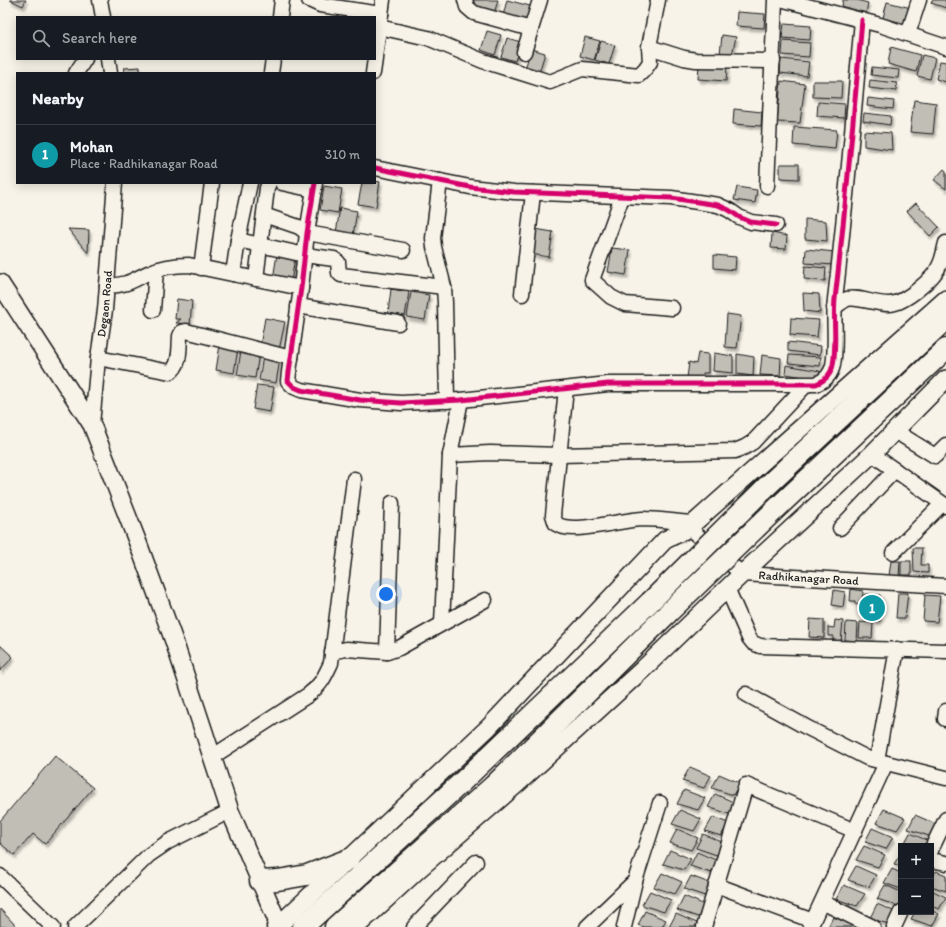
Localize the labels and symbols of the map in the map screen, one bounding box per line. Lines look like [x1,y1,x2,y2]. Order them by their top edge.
street label: Degaon Road [94,270,115,338]
street label: Radhikanagar Road [758,568,860,588]
your location [376,584,396,604]
pin: 1 [859,593,885,623]

